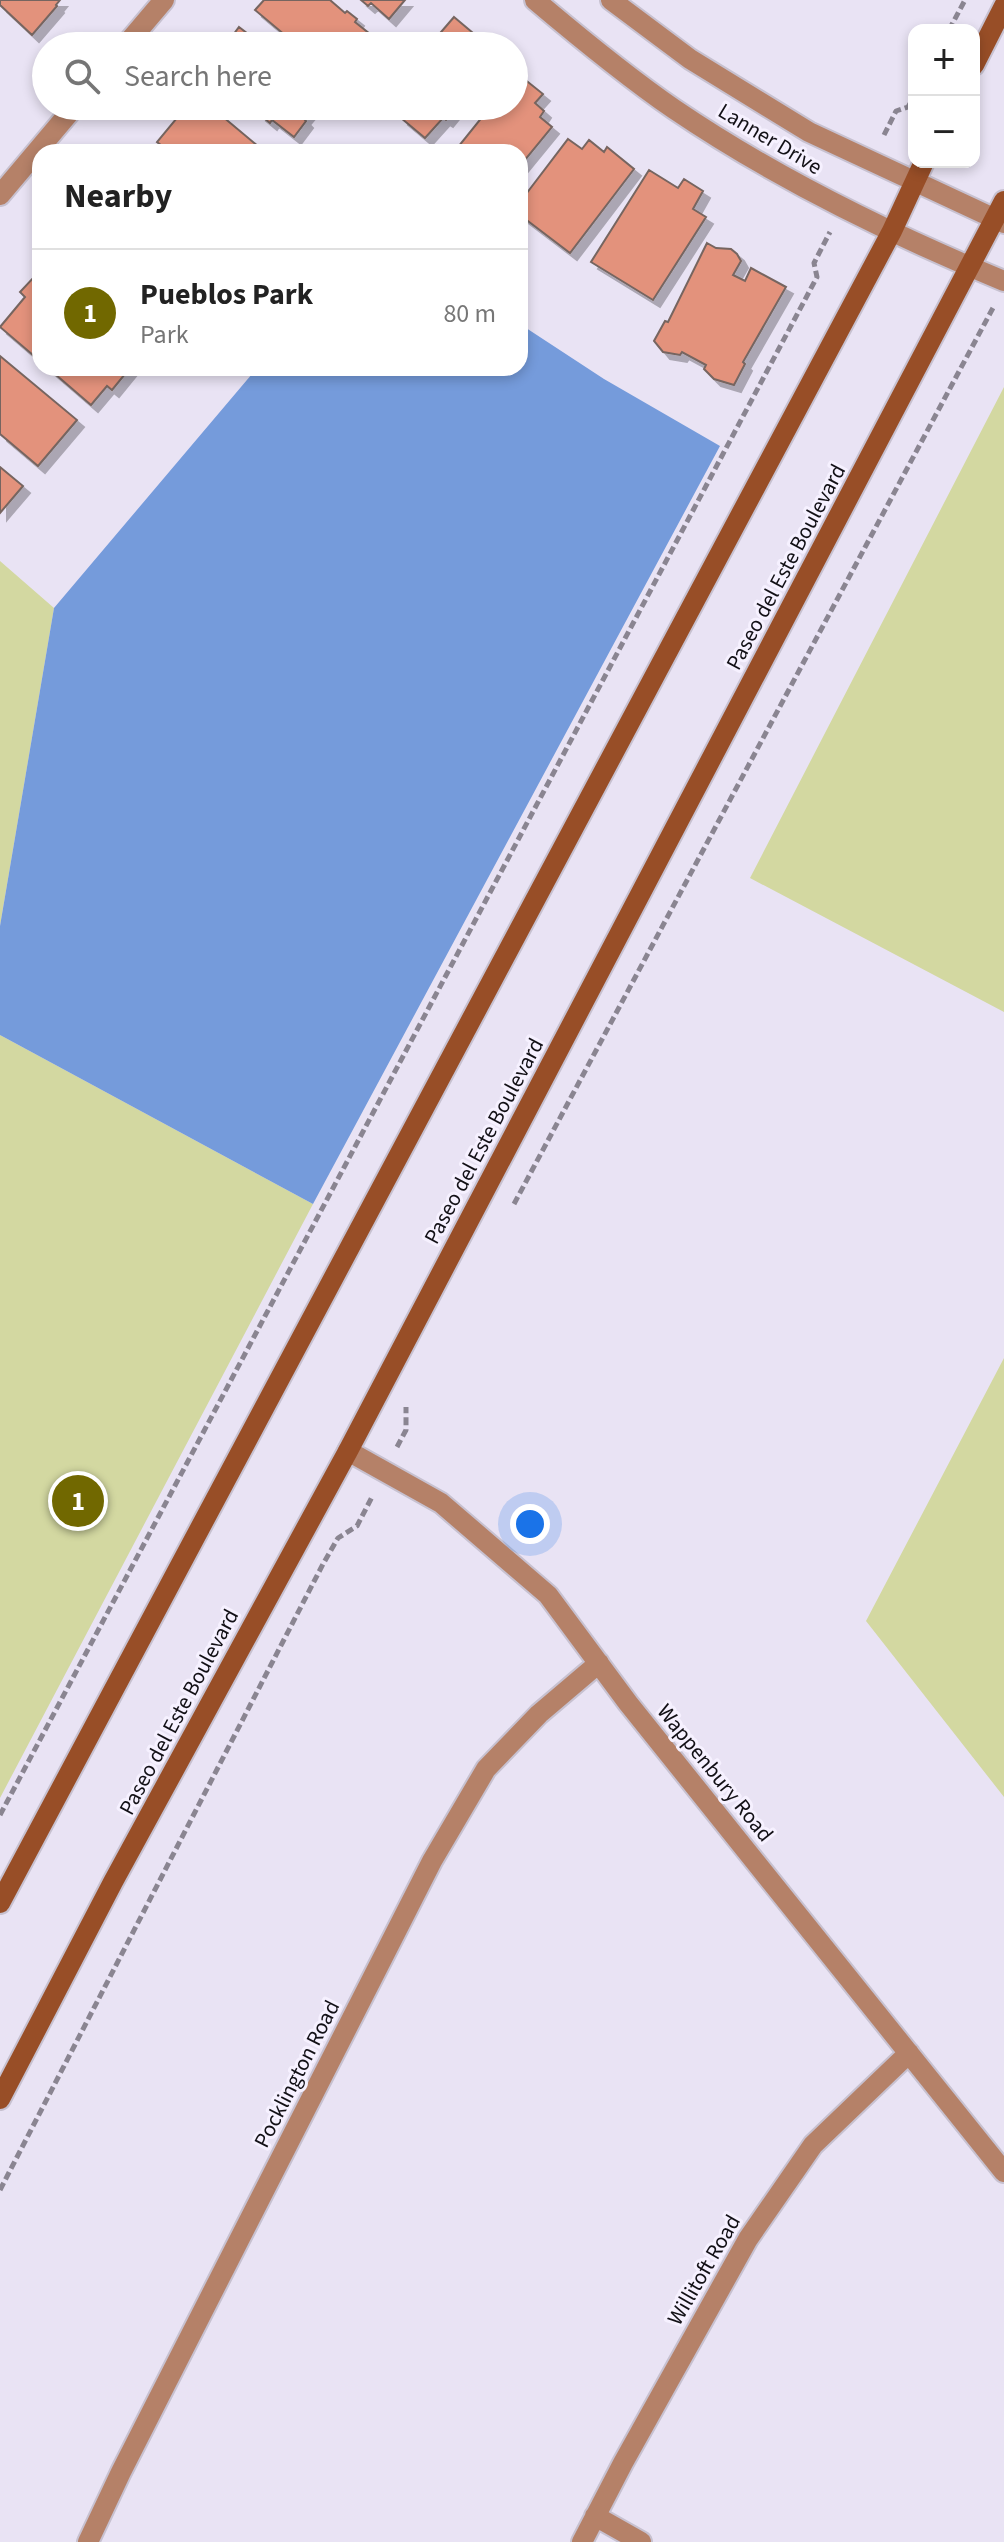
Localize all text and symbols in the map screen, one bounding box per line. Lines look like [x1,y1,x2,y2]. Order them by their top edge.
map controls [908,24,980,168]
button: + [908,24,980,96]
search box [32,32,528,120]
icon: search [60,54,104,98]
text: Search here [124,55,272,98]
street label: Lanner Drive [712,95,828,183]
button: − [908,96,980,168]
text: Nearby [64,172,172,221]
text: Pueblos Park [140,273,313,316]
text: 1 [83,295,97,332]
text: 80 m [443,295,496,332]
text: Park [140,316,189,353]
street label: Paseo del Este Boulevard [718,458,854,676]
street label: Paseo del Este Boulevard [416,1032,552,1250]
pin: 1 [52,1471,104,1531]
your location [510,1504,550,1544]
street label: Paseo del Este Boulevard [111,1603,247,1821]
street label: Wappenbury Road [649,1697,781,1849]
street label: Pocklington Road [246,1995,348,2153]
street label: Willitoft Road [659,2209,749,2331]

